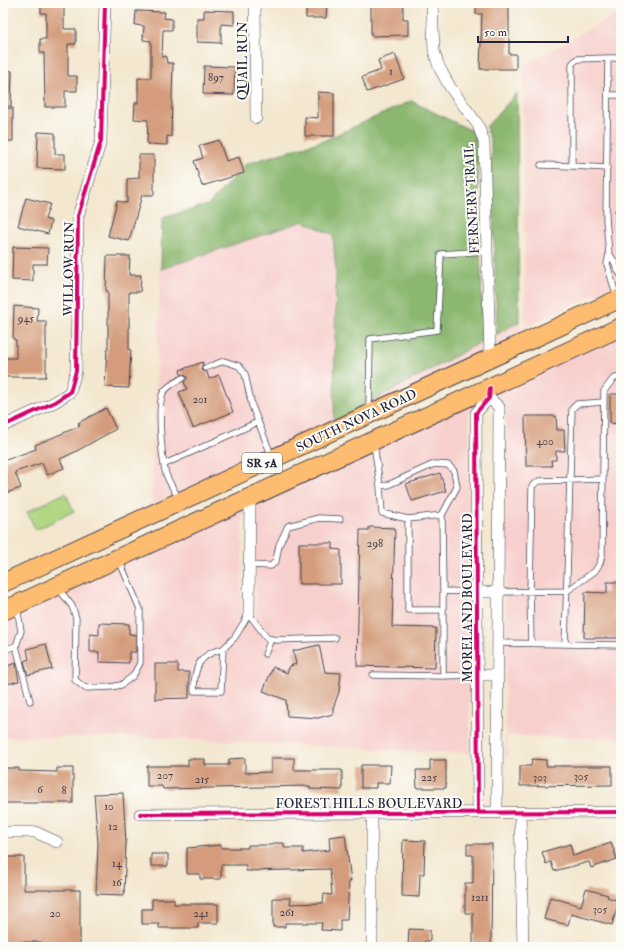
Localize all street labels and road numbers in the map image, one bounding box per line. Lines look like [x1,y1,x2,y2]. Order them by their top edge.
street label: QUAIL RUN [235,21,251,100]
street label: FERNERY TRAIL [461,143,483,254]
street label: WILLOW RUN [60,221,78,318]
street label: SOUTH NOVA ROAD [294,386,419,456]
road number: SR 5A [242,453,282,473]
street label: MORELAND BOULEVARD [460,513,476,683]
street label: FOREST HILLS BOULEVARD [276,796,462,812]

